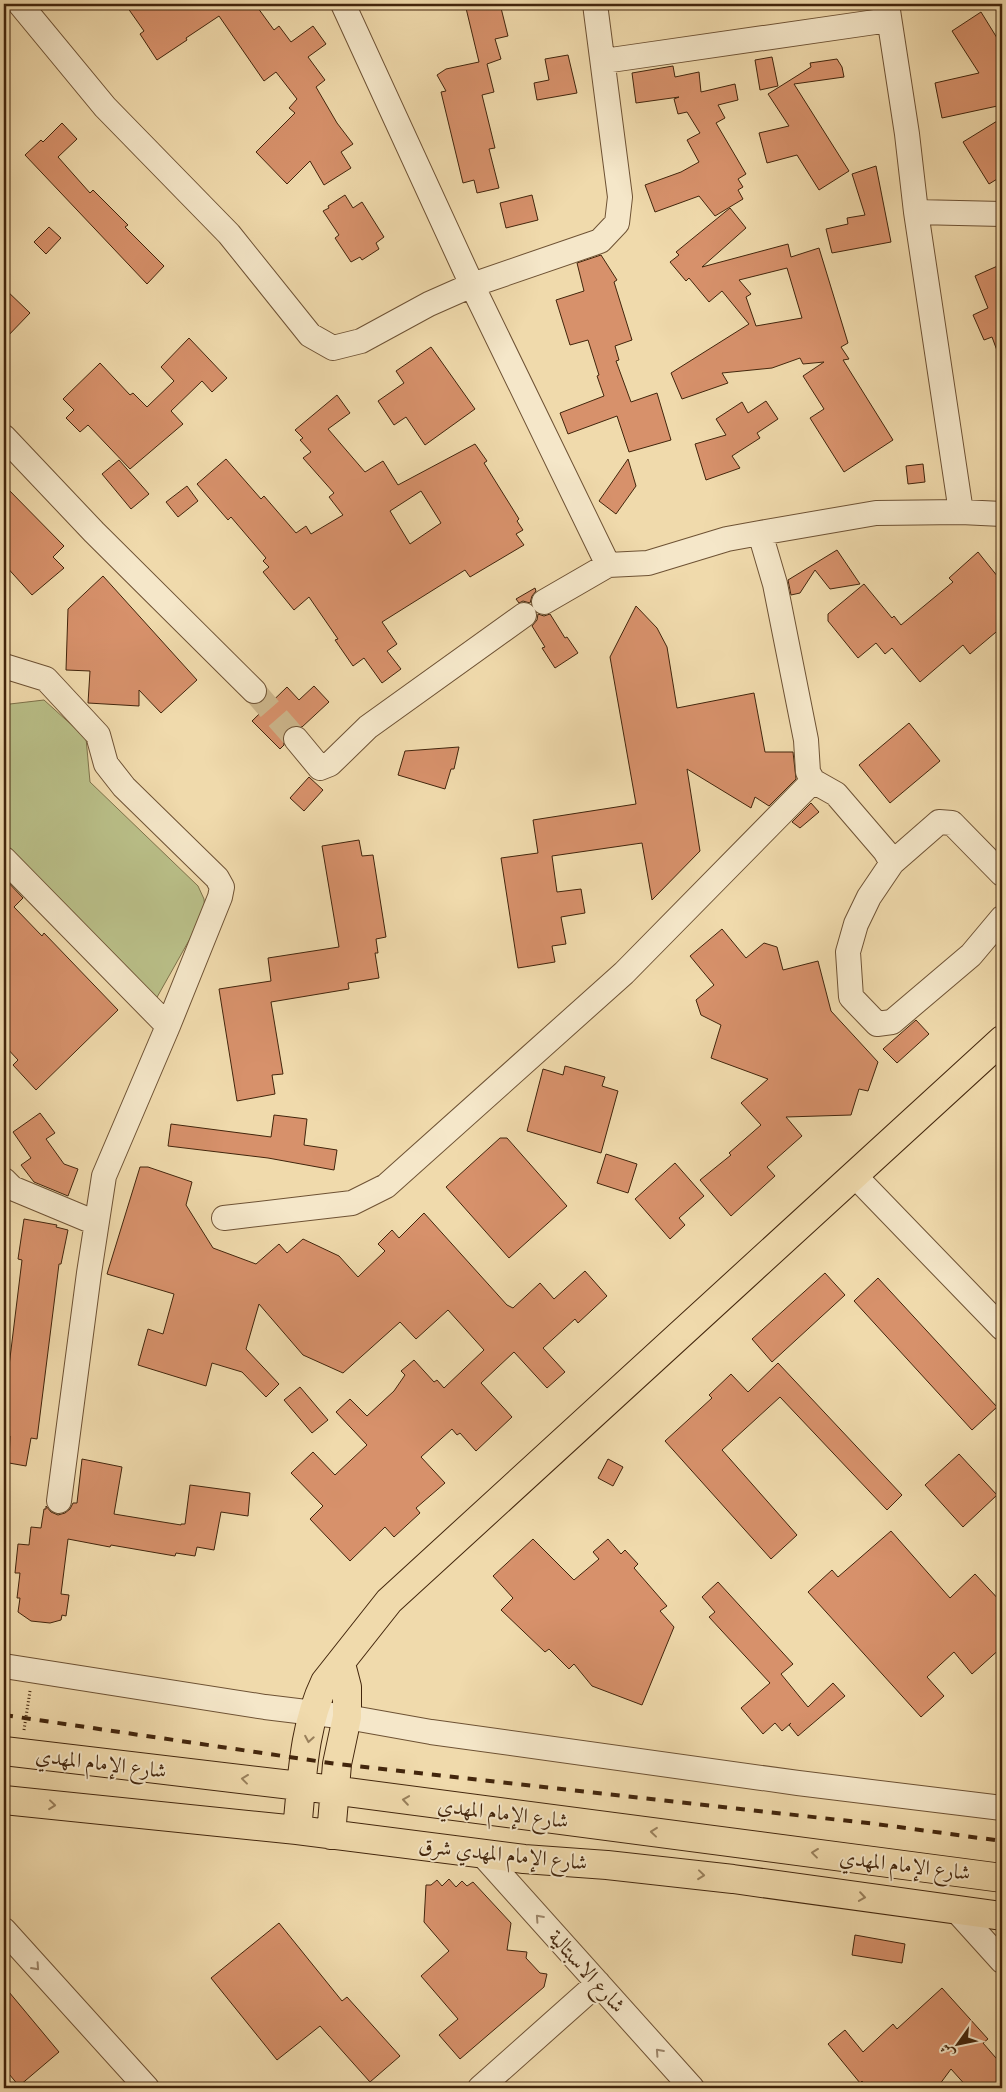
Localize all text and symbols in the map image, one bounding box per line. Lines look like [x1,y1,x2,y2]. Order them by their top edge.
one-way arrow [304,1735,314,1744]
street label: شارع الإمام المهدي [33,1742,168,1789]
one-way arrow [241,1774,249,1785]
street label: شارع الإمام المهدي [435,1792,570,1839]
one-way arrow [402,1796,410,1806]
one-way arrow [49,1799,57,1810]
one-way arrow [650,1827,658,1838]
street label: شارع الإمام المهدي شرق [417,1832,589,1881]
street label: شارع الإمام المهدي [837,1844,972,1891]
one-way arrow [811,1848,819,1859]
one-way arrow [697,1869,705,1880]
one-way arrow [858,1891,866,1901]
one-way arrow [536,1914,545,1923]
street label: شارع الاسبتالية [539,1924,631,2021]
one-way arrow [31,1961,40,1970]
north arrow [934,2020,984,2070]
text: ش [937,2040,958,2061]
one-way arrow [656,2048,665,2057]

